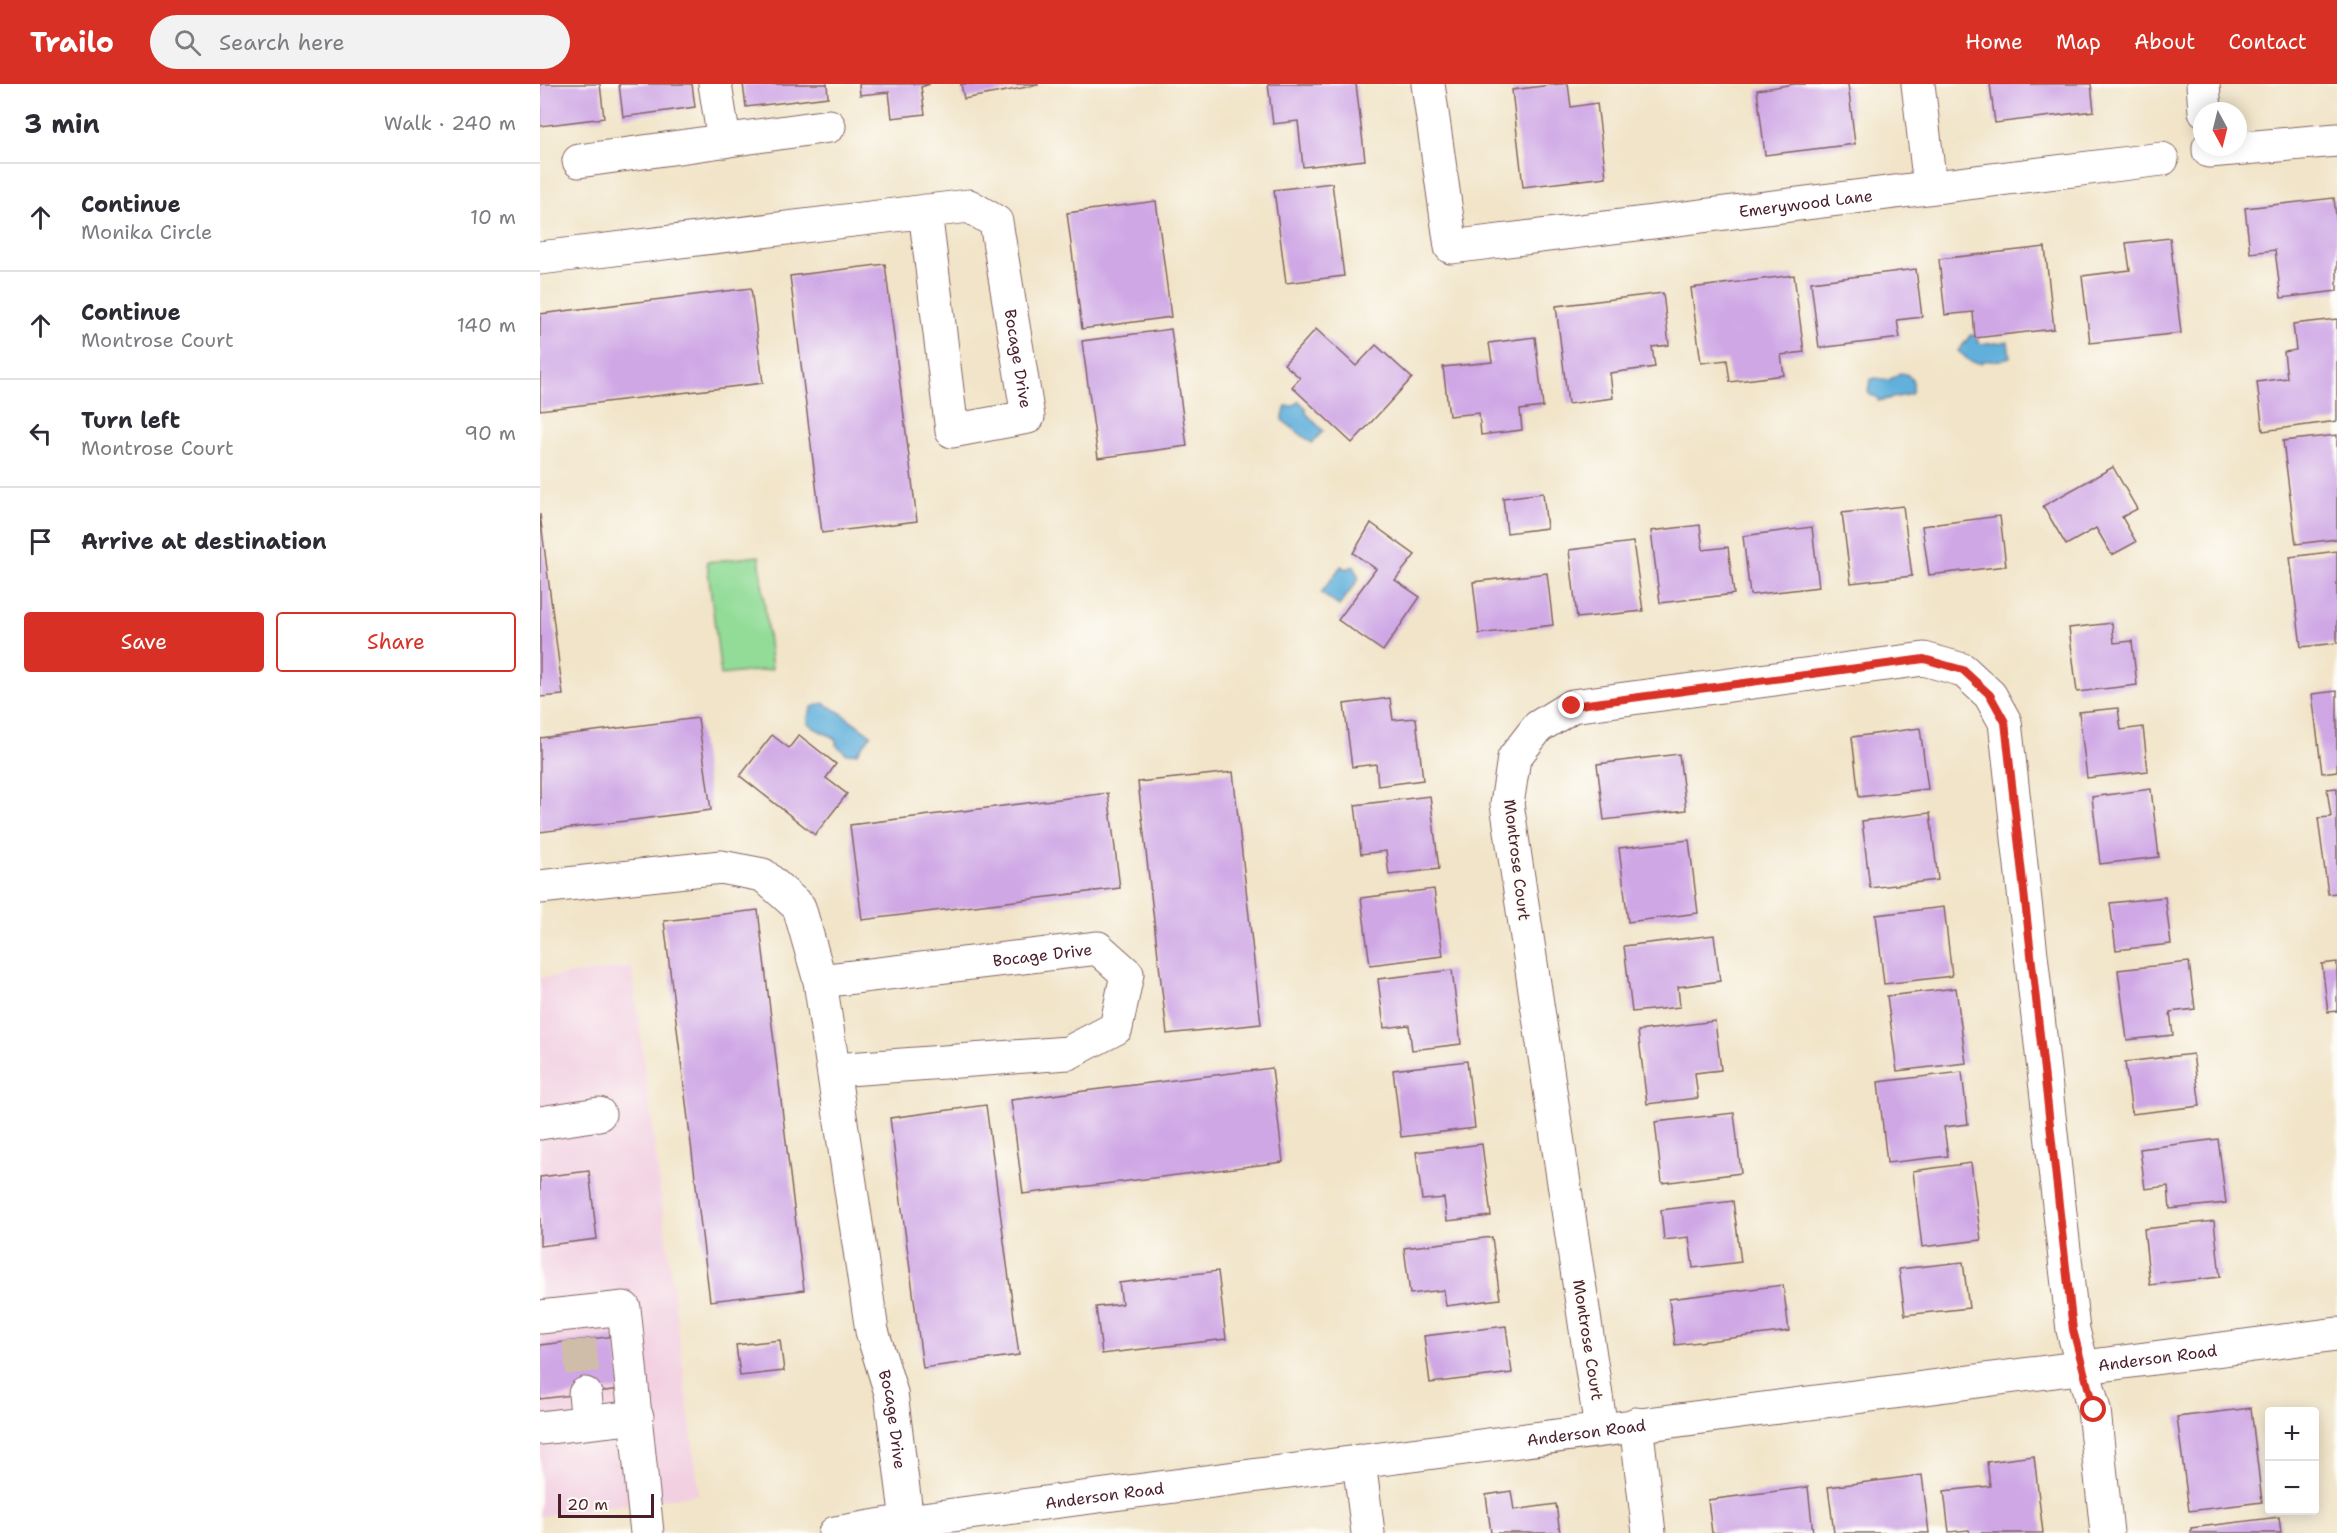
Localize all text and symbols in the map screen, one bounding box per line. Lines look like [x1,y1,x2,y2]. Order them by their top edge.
search box [150,15,570,69]
text: Trailo [30,23,114,61]
icon: search [171,26,204,59]
text: Search here [219,28,345,57]
text: Home [1965,28,2023,56]
text: Map [2056,28,2101,56]
text: About [2134,28,2195,56]
text: Contact [2228,28,2307,56]
north arrow [2193,102,2247,156]
text: 3 min [24,106,100,141]
text: Walk · 240 m [384,110,516,136]
street label: Emerywood Lane [1738,184,1874,222]
text: Continue [81,190,181,219]
icon: ahead [24,201,57,234]
text: 10 m [470,204,516,230]
text: Monika Circle [81,219,212,245]
text: Continue [81,298,181,327]
street label: Bocage Drive [1000,308,1037,410]
icon: ahead [24,309,57,342]
text: 140 m [457,312,516,338]
text: Montrose Court [81,327,234,353]
text: Turn left [81,406,180,435]
icon: left [24,417,57,450]
text: 90 m [464,420,516,446]
text: Montrose Court [81,435,234,461]
icon: arrive [24,525,57,558]
text: Arrive at destination [81,527,327,556]
button: Save [24,612,264,672]
button: Share [276,612,516,672]
route end [1558,692,1584,718]
street label: Montrose Court [1499,798,1535,922]
street label: Bocage Drive [991,938,1093,971]
street label: Montrose Court [1568,1278,1608,1402]
street label: Anderson Road [2097,1339,2218,1376]
street label: Bocage Drive [874,1367,911,1470]
route start [2080,1396,2106,1422]
map controls [2265,1407,2319,1515]
button: + [2265,1407,2319,1461]
street label: Anderson Road [1525,1414,1647,1450]
button: − [2265,1461,2319,1515]
street label: Anderson Road [1044,1477,1165,1513]
scale bar [558,1491,654,1518]
text: 20 m [567,1494,608,1515]

